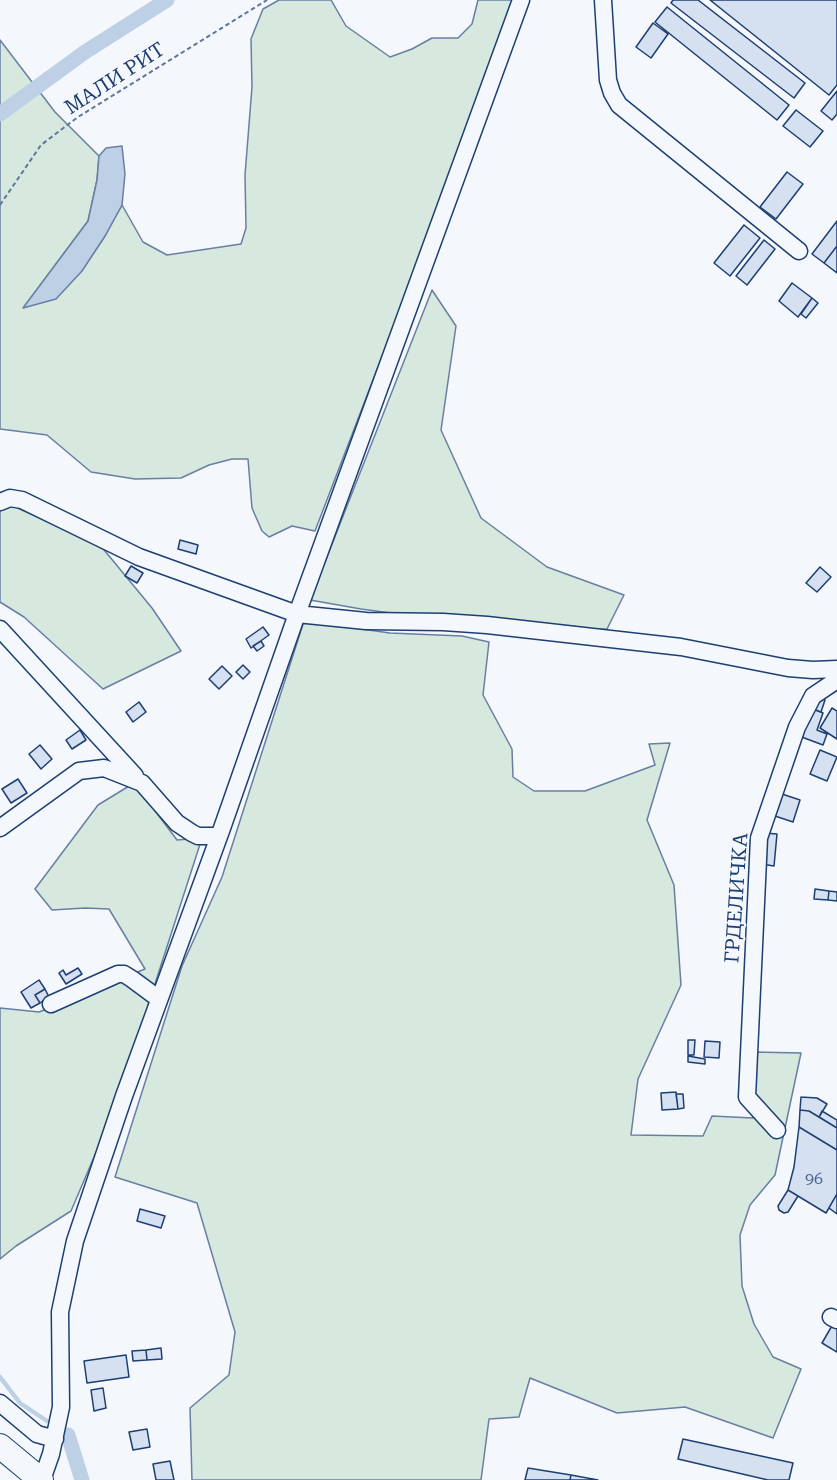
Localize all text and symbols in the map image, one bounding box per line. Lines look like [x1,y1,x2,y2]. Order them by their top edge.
street label: МАЛИ РИТ [60,38,170,120]
street label: ГРДЕЛИЧКА [720,832,754,964]
house number: 96 [805,1169,823,1189]

